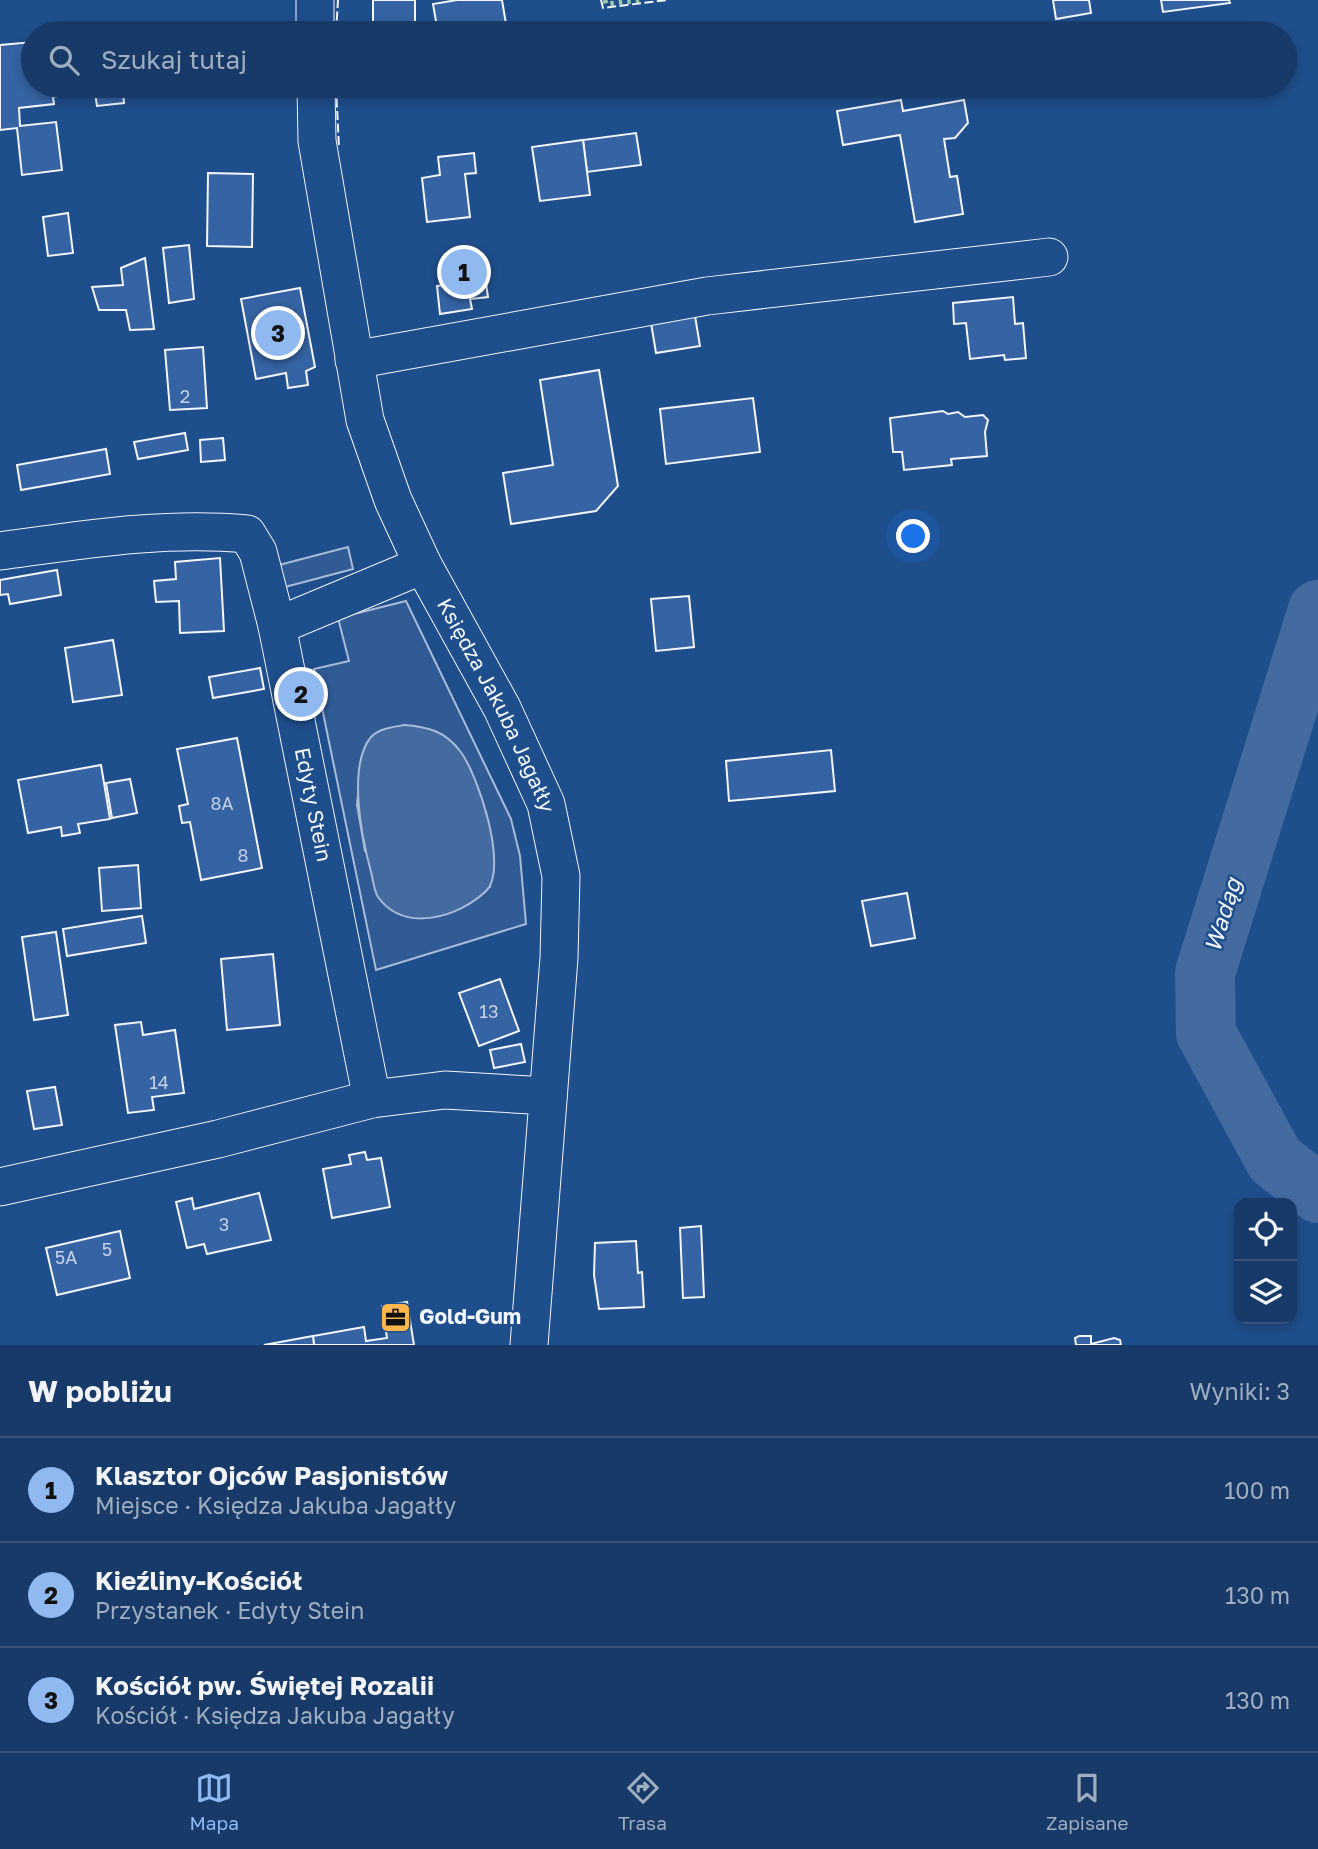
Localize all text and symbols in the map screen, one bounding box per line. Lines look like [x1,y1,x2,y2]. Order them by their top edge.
search box [21,21,1297,98]
icon: search [45,41,83,79]
text: Szukaj tutaj [101,44,247,75]
pin: 1 [441,246,487,298]
pin: 3 [255,307,301,359]
house number: 2 [180,385,190,407]
your location [896,519,930,553]
street label: Księdza Jakuba Jagałły [432,593,561,814]
pin: 2 [278,668,324,720]
street label: Edyty Stein [290,745,338,864]
house number: 8A [210,792,234,814]
house number: 8 [238,844,248,866]
water label: Wadąg [1198,873,1247,955]
house number: 13 [479,1000,499,1022]
house number: 14 [149,1071,169,1093]
map controls [1234,1198,1297,1324]
button: locate [1234,1198,1297,1261]
house number: 3 [219,1213,229,1235]
house number: 5 [102,1238,112,1260]
house number: 5A [55,1246,77,1268]
button: layers [1234,1261,1297,1324]
office icon: Gold-Gum [379,1300,413,1334]
place label: Gold-Gum [419,1303,521,1329]
text: W pobliżu [28,1373,172,1409]
text: Wyniki: 3 [1189,1377,1290,1405]
text: Klasztor Ojców Pasjonistów [95,1460,448,1491]
text: 1 [45,1476,57,1504]
text: 100 m [1224,1476,1290,1504]
text: Miejsce · Księdza Jakuba Jagałły [95,1491,456,1519]
text: Kieźliny-Kościół [95,1565,302,1596]
text: 2 [44,1581,58,1609]
text: 130 m [1225,1581,1290,1609]
text: Przystanek · Edyty Stein [95,1596,364,1624]
text: Kościół pw. Świętej Rozalii [95,1670,434,1701]
text: 3 [44,1686,58,1714]
text: 130 m [1225,1686,1290,1714]
text: Kościół · Księdza Jakuba Jagałły [95,1701,455,1729]
tab: Mapa [190,1769,239,1834]
tab: Trasa [618,1769,667,1834]
tab: Zapisane [1046,1769,1128,1834]

